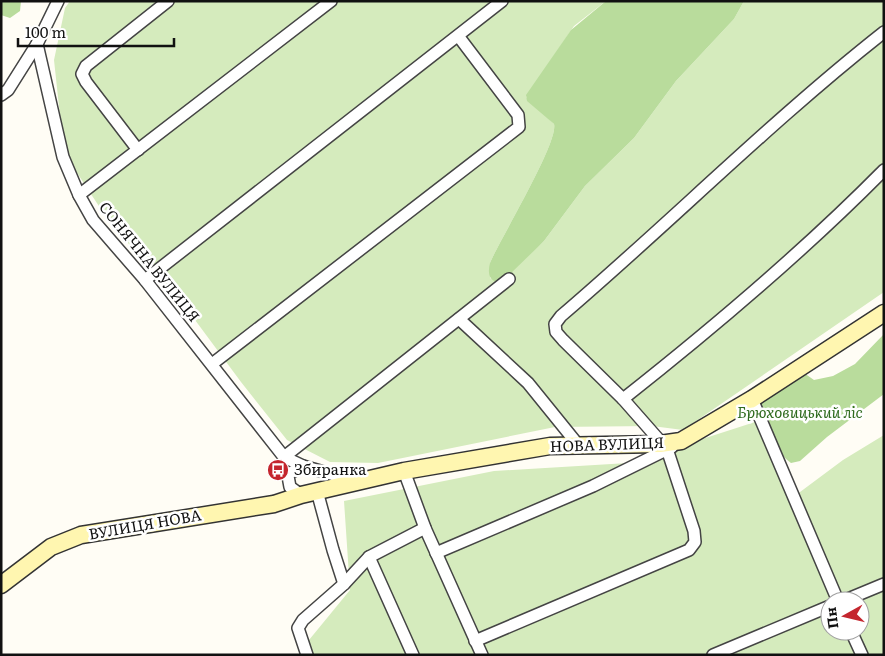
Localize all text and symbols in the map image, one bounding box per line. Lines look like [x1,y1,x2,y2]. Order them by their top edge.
scale bar [18,15,174,47]
text: 100 m [25,20,66,43]
street label: СОНЯЧНА ВУЛИЦЯ [94,196,206,326]
park label: Брюховицький ліс [737,400,863,423]
street label: НОВА ВУЛИЦЯ [549,430,664,457]
place label: Збиранка [294,457,367,480]
bus stop icon: Збиранка [266,458,290,482]
street label: ВУЛИЦЯ НОВА [86,502,203,545]
north arrow [820,591,870,641]
text: Пн [820,606,843,630]

